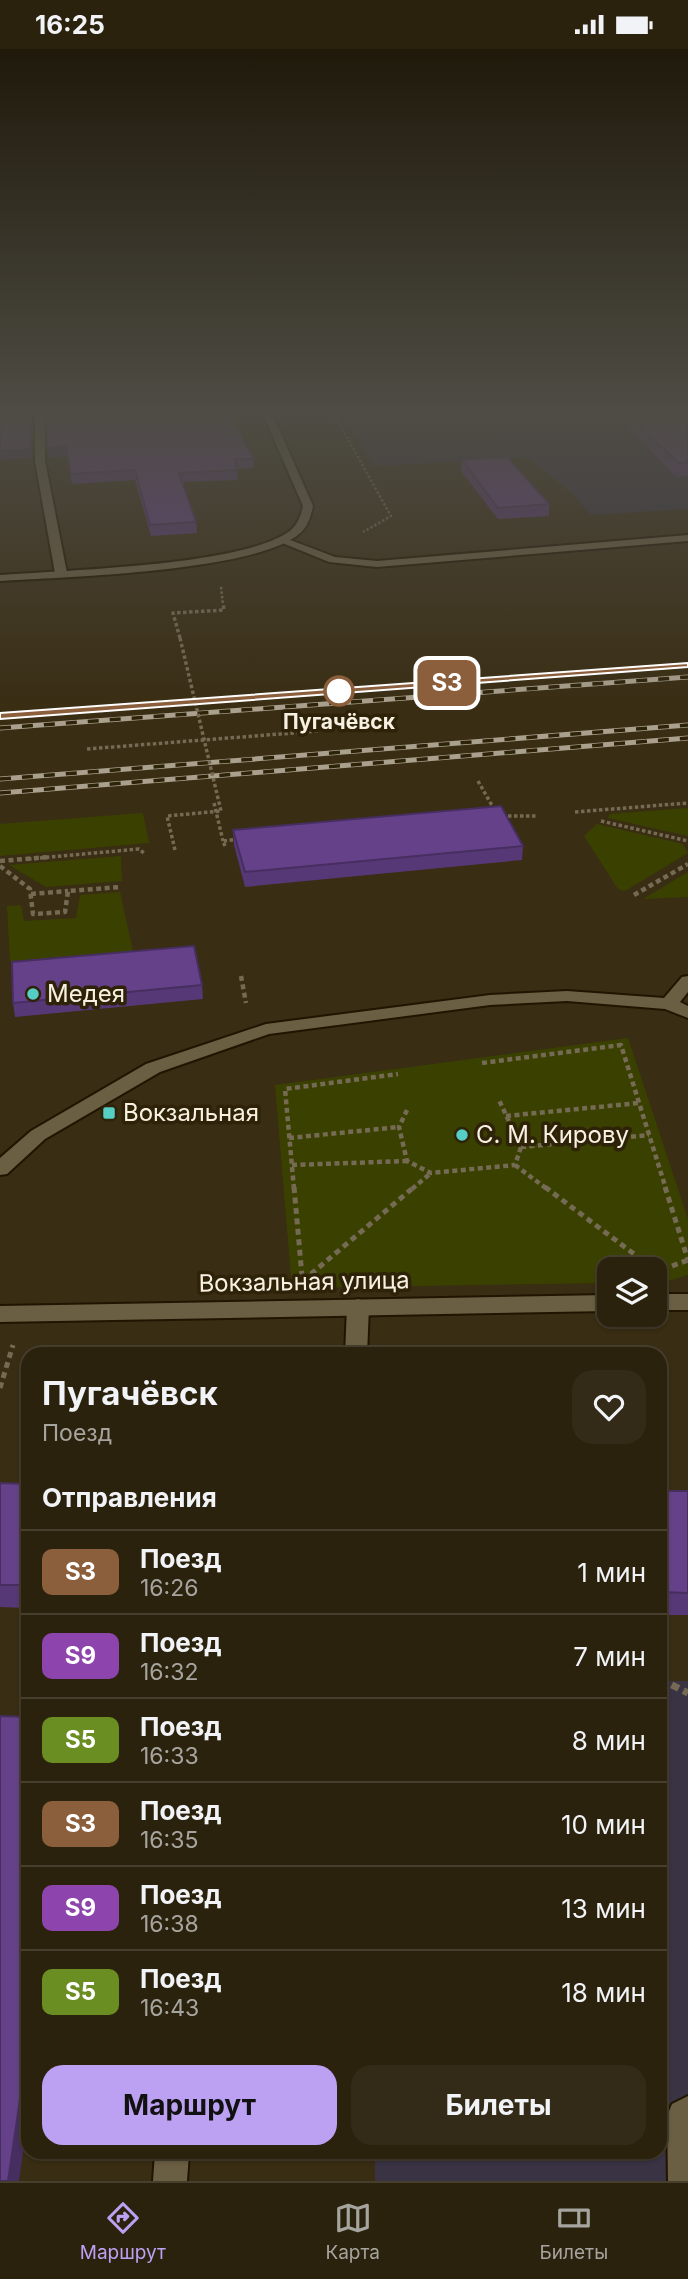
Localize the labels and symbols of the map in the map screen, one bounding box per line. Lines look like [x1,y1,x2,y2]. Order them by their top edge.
line badge: S3 [416,660,478,706]
marker: Пугачёвск [324,676,354,706]
place label: Пугачёвск [283,709,396,734]
place label: Медея [47,979,125,1008]
marker: Медея [25,986,41,1002]
place label: Вокзальная [123,1098,259,1127]
marker: Вокзальная [101,1105,117,1121]
place label: С. М. Кирову [476,1120,629,1149]
marker: С. М. Кирову [454,1127,470,1143]
street label: Вокзальная улица [198,1265,410,1298]

